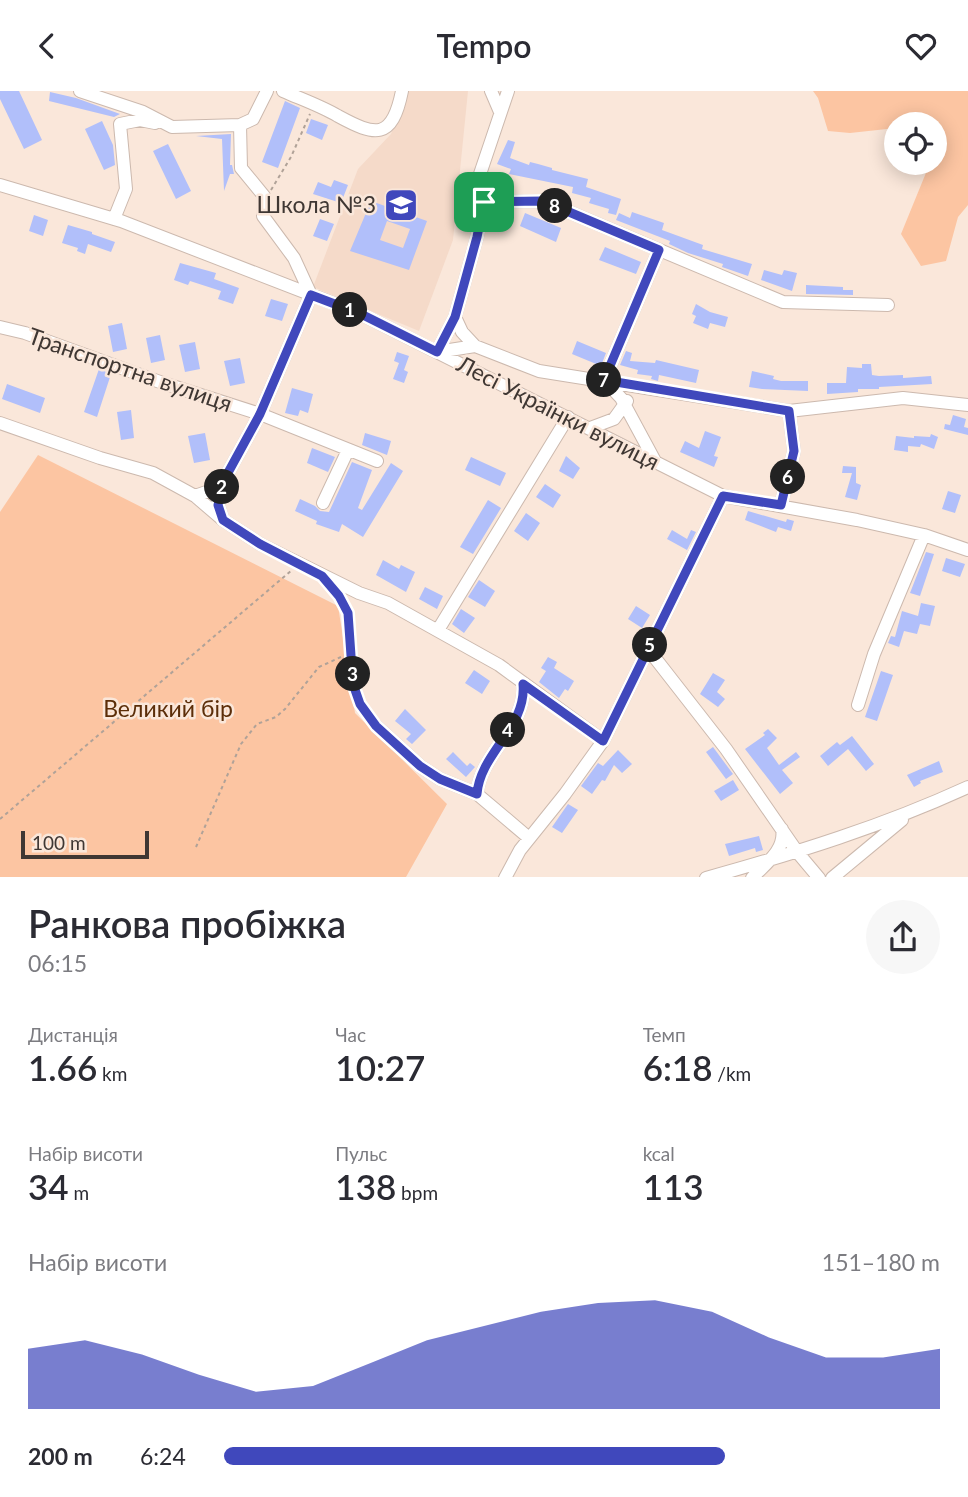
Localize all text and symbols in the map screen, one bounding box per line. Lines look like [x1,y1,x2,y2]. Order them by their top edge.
text: Tempo [436,26,532,65]
icon: back [28,27,66,65]
icon: heart [902,27,940,65]
map controls [884,112,947,175]
button: locate [884,112,947,175]
pin [454,172,514,232]
icon: arrive [465,183,503,221]
school or university icon: Школа №3 [382,186,420,224]
pin: 8 [538,188,572,223]
place label: Школа №3 [257,190,376,218]
text: 8 [549,194,560,217]
pin: 1 [332,293,368,327]
text: 1 [344,298,355,321]
street label: Транспортна вулиця [25,321,236,417]
street label: Лесі Українки вулиця [452,349,664,475]
pin: 7 [586,363,622,397]
text: 7 [598,368,609,391]
pin: 6 [770,459,806,495]
text: 6 [782,465,793,488]
pin: 2 [204,469,240,505]
text: 2 [216,475,227,498]
pin: 5 [632,627,668,663]
text: 5 [644,633,655,656]
pin: 3 [336,657,370,691]
text: 3 [347,662,358,685]
park label: Великий бір [103,694,233,722]
pin: 4 [490,713,526,747]
text: 4 [502,718,513,741]
scale bar [21,829,149,860]
text: 100 m [32,831,86,854]
text: Ранкова пробіжка [28,900,346,946]
button: share [866,900,940,974]
text: 06:15 [28,949,87,977]
text: Дистанція [28,1023,118,1046]
text: Час [335,1023,366,1046]
text: Темп [643,1023,686,1046]
text: 1.66 [28,1046,97,1088]
text: 10:27 [335,1046,425,1088]
text: 6:18 [643,1046,712,1088]
text: km [97,1062,127,1085]
text: /km [712,1062,751,1085]
text: Набір висоти [28,1142,143,1165]
text: Пульс [335,1142,387,1165]
text: kcal [643,1142,675,1165]
text: 34 [28,1165,69,1207]
text: 138 [335,1165,396,1207]
text: 113 [643,1165,704,1207]
text: m [69,1181,89,1204]
text: bpm [396,1181,438,1204]
text: Набір висоти [28,1248,167,1276]
text: 151–180 m [822,1248,940,1276]
text: 200 m [28,1442,93,1470]
text: 6:24 [140,1442,186,1470]

